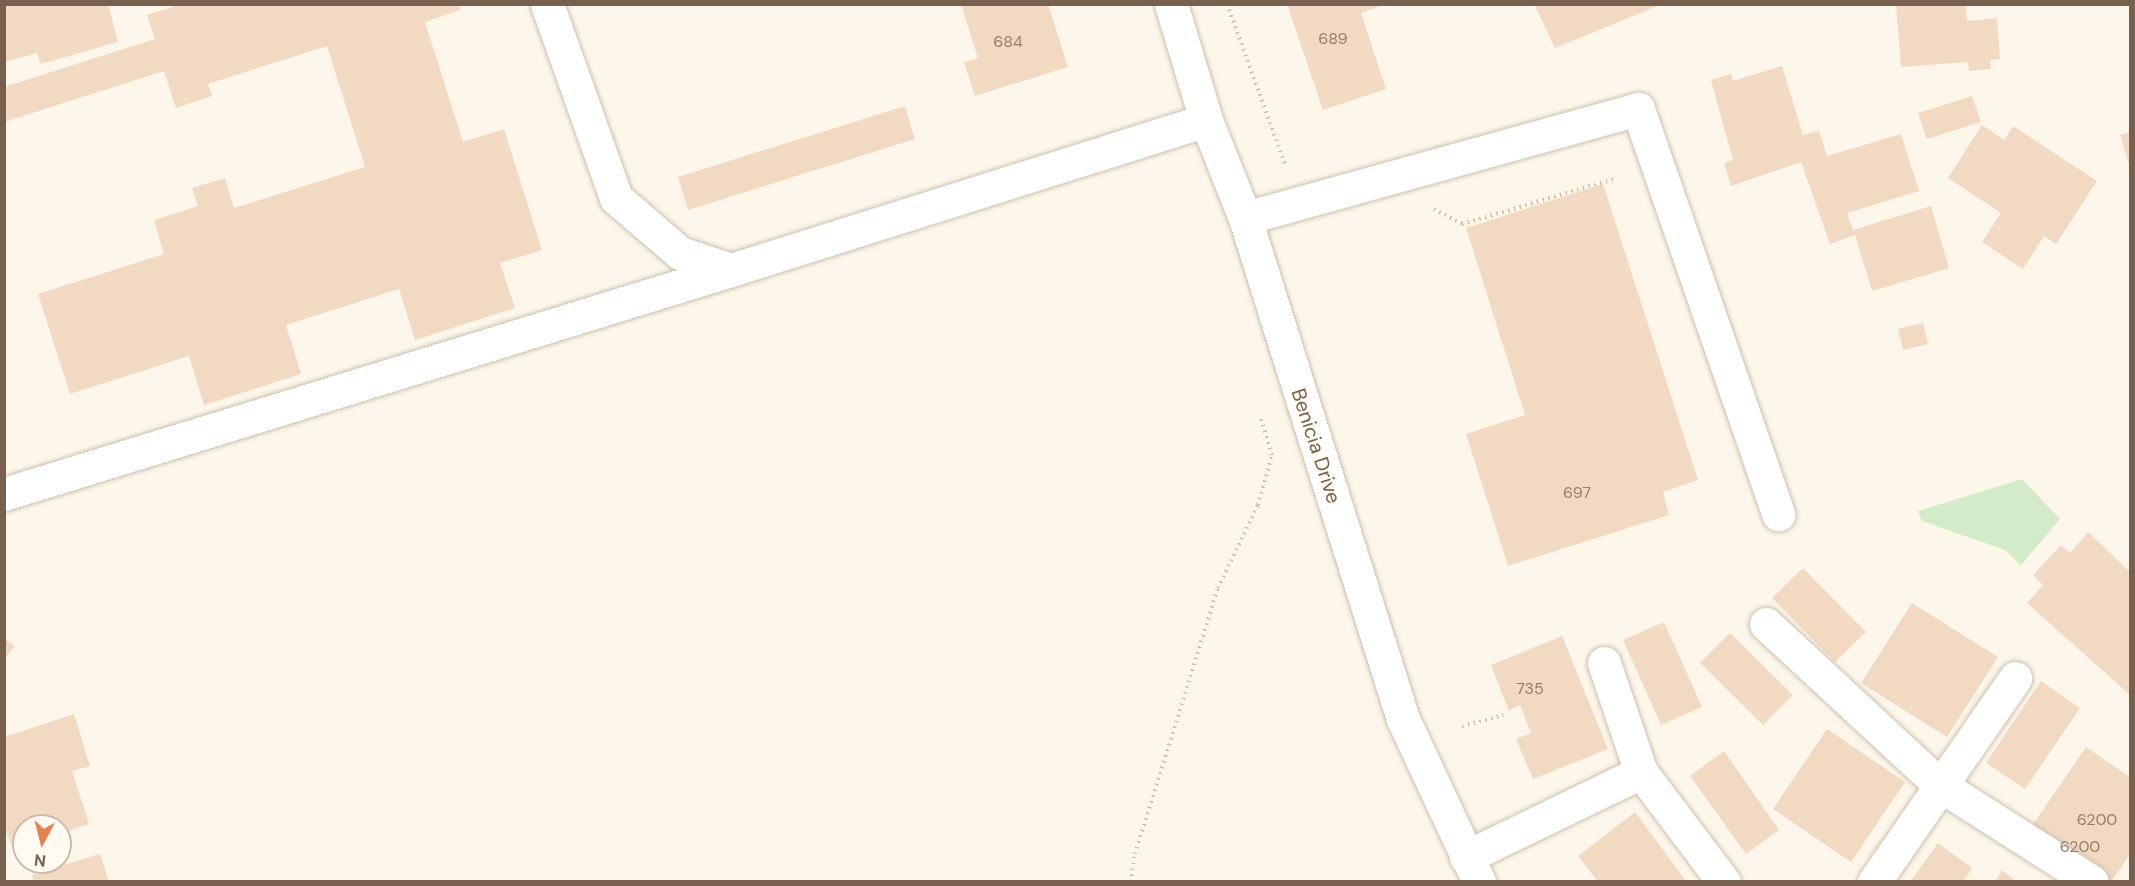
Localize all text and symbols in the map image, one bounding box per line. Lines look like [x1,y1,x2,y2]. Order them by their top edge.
house number: 689 [1318,29,1348,49]
house number: 684 [993,32,1023,52]
street label: Benicia Drive [1286,385,1346,507]
house number: 697 [1563,483,1591,503]
house number: 735 [1516,679,1544,699]
house number: 6200 [2077,810,2117,830]
north arrow [12,814,72,874]
house number: 6200 [2060,837,2100,857]
text: N [33,849,47,872]

